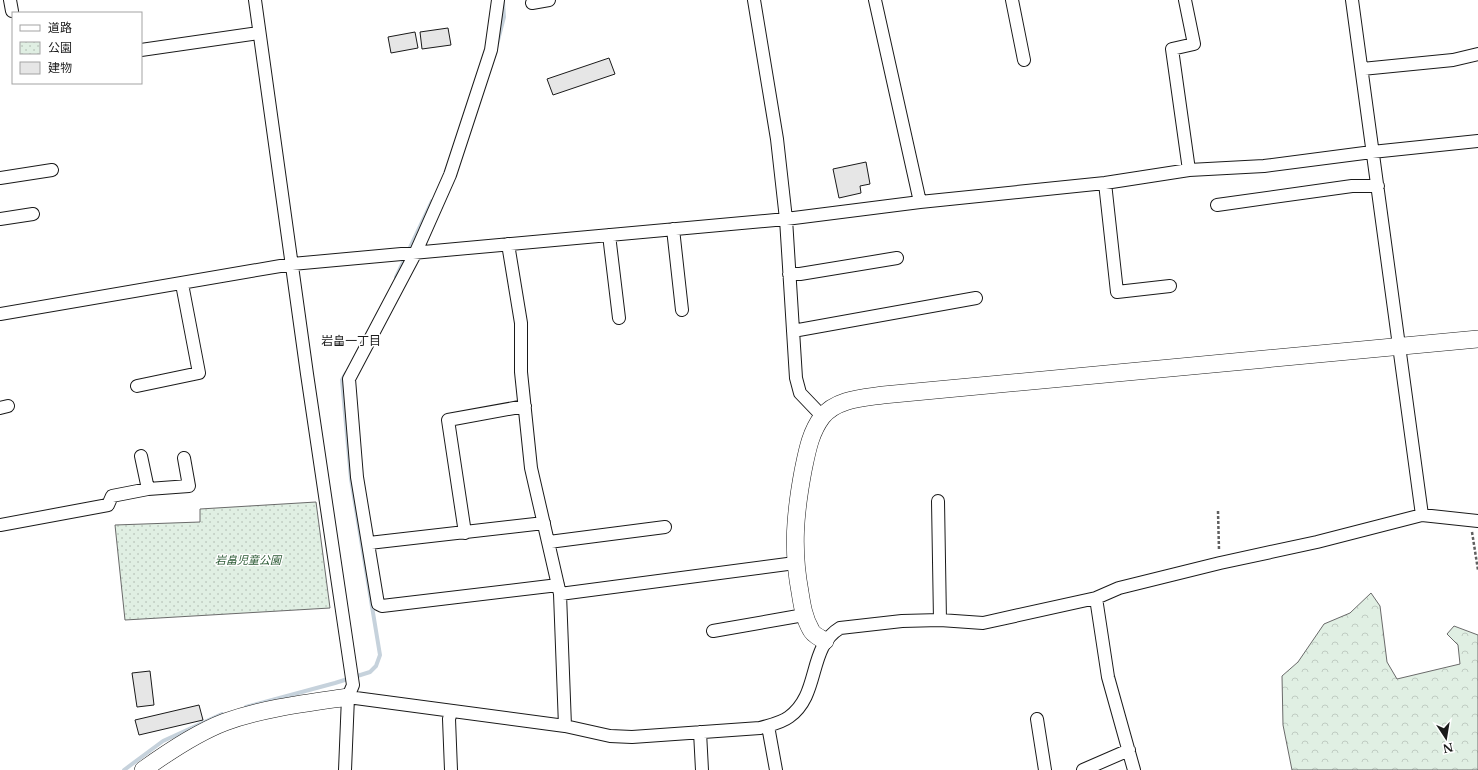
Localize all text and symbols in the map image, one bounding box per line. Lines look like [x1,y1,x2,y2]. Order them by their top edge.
legend [12,12,142,84]
text: 道路 [48,20,72,35]
text: 公園 [48,40,72,55]
text: 建物 [48,60,72,75]
district label: 岩畠一丁目 [321,333,381,348]
park label: 岩畠児童公園 [215,553,283,567]
north arrow [1426,718,1466,758]
text: N [1441,740,1455,756]

